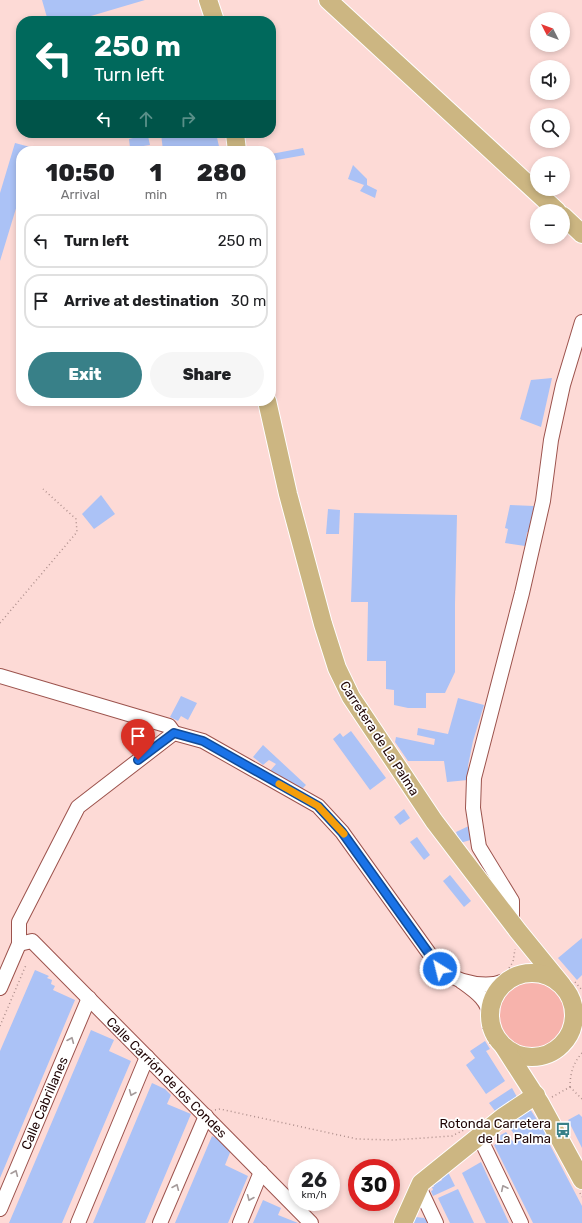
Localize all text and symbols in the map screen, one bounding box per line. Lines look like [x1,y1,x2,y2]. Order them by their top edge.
north arrow [530,12,570,52]
map controls [530,12,570,244]
text: 250 m [94,30,181,63]
icon: left [28,32,80,84]
button: sound [530,60,570,100]
text: Turn left [94,64,164,86]
icon: left [93,108,115,130]
icon: ahead [135,108,157,130]
icon: right [177,108,199,130]
button: search [530,108,570,148]
button: + [530,156,570,196]
text: 10:50 [46,159,115,187]
text: 1 [150,159,162,187]
text: 280 [197,159,246,187]
text: Arrival [61,187,100,202]
text: min [145,187,167,202]
text: m [216,187,227,202]
button: − [530,204,570,244]
icon: left [30,230,52,252]
text: Turn left [64,232,129,250]
text: 250 m [218,232,262,250]
icon: arrive [30,290,52,312]
text: Arrive at destination [64,292,219,310]
text: 30 m [231,292,266,310]
button: Exit [28,352,142,398]
button: Share [150,352,264,398]
street label: Carretera de La Palma [337,678,422,798]
pin [121,719,155,760]
icon: arrive [127,725,149,747]
position arrow [419,948,461,990]
street label: Calle Carrión de los Condes [103,1014,230,1141]
one-way arrow [66,1037,74,1045]
street label: Calle Cabrillanes [18,1054,71,1152]
one-way arrow [129,1090,137,1097]
place label: Rotonda Carretera de La Palma [439,1116,551,1146]
bus stop icon: Rotonda Carretera de La Palma [554,1121,572,1139]
speed limit sign: 30 [348,1159,400,1211]
text: 26 [301,1168,327,1192]
one-way arrow [10,1169,18,1177]
one-way arrow [171,1184,179,1191]
one-way arrow [501,1185,509,1192]
text: km/h [302,1189,326,1201]
one-way arrow [247,1194,255,1201]

